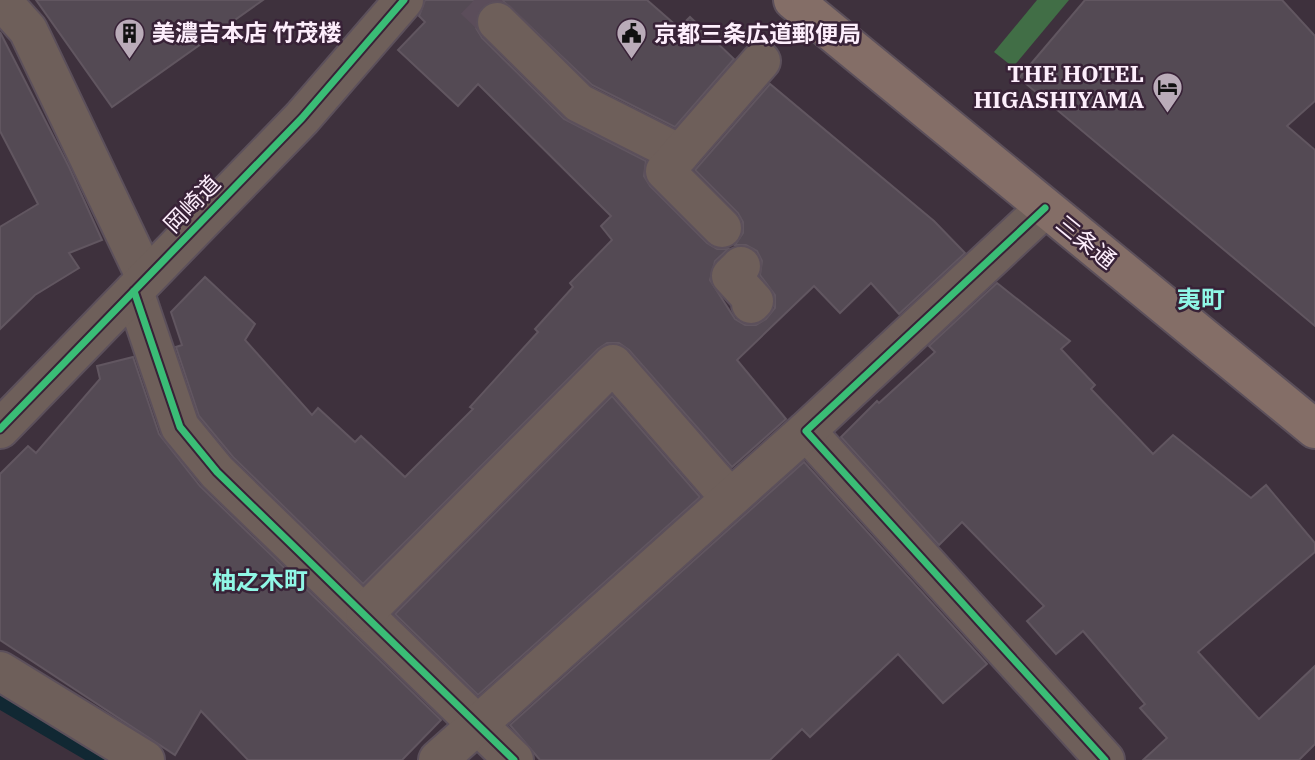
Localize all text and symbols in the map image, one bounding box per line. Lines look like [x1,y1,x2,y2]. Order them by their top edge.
building icon: 美濃吉本店 竹茂楼 [112,16,146,60]
place label: 美濃吉本店 竹茂楼 [152,17,341,47]
public building icon: 京都三条広道郵便局 [614,17,648,61]
place label: 京都三条広道郵便局 [654,18,861,48]
place label: THE HOTEL HIGASHIYAMA [974,58,1144,114]
hotel icon: THE HOTEL HIGASHIYAMA [1150,70,1184,114]
street label: 岡崎道 [157,168,226,239]
street label: 三条通 [1050,208,1123,275]
district label: 夷町 [1177,283,1225,315]
district label: 柚之木町 [212,564,308,596]

